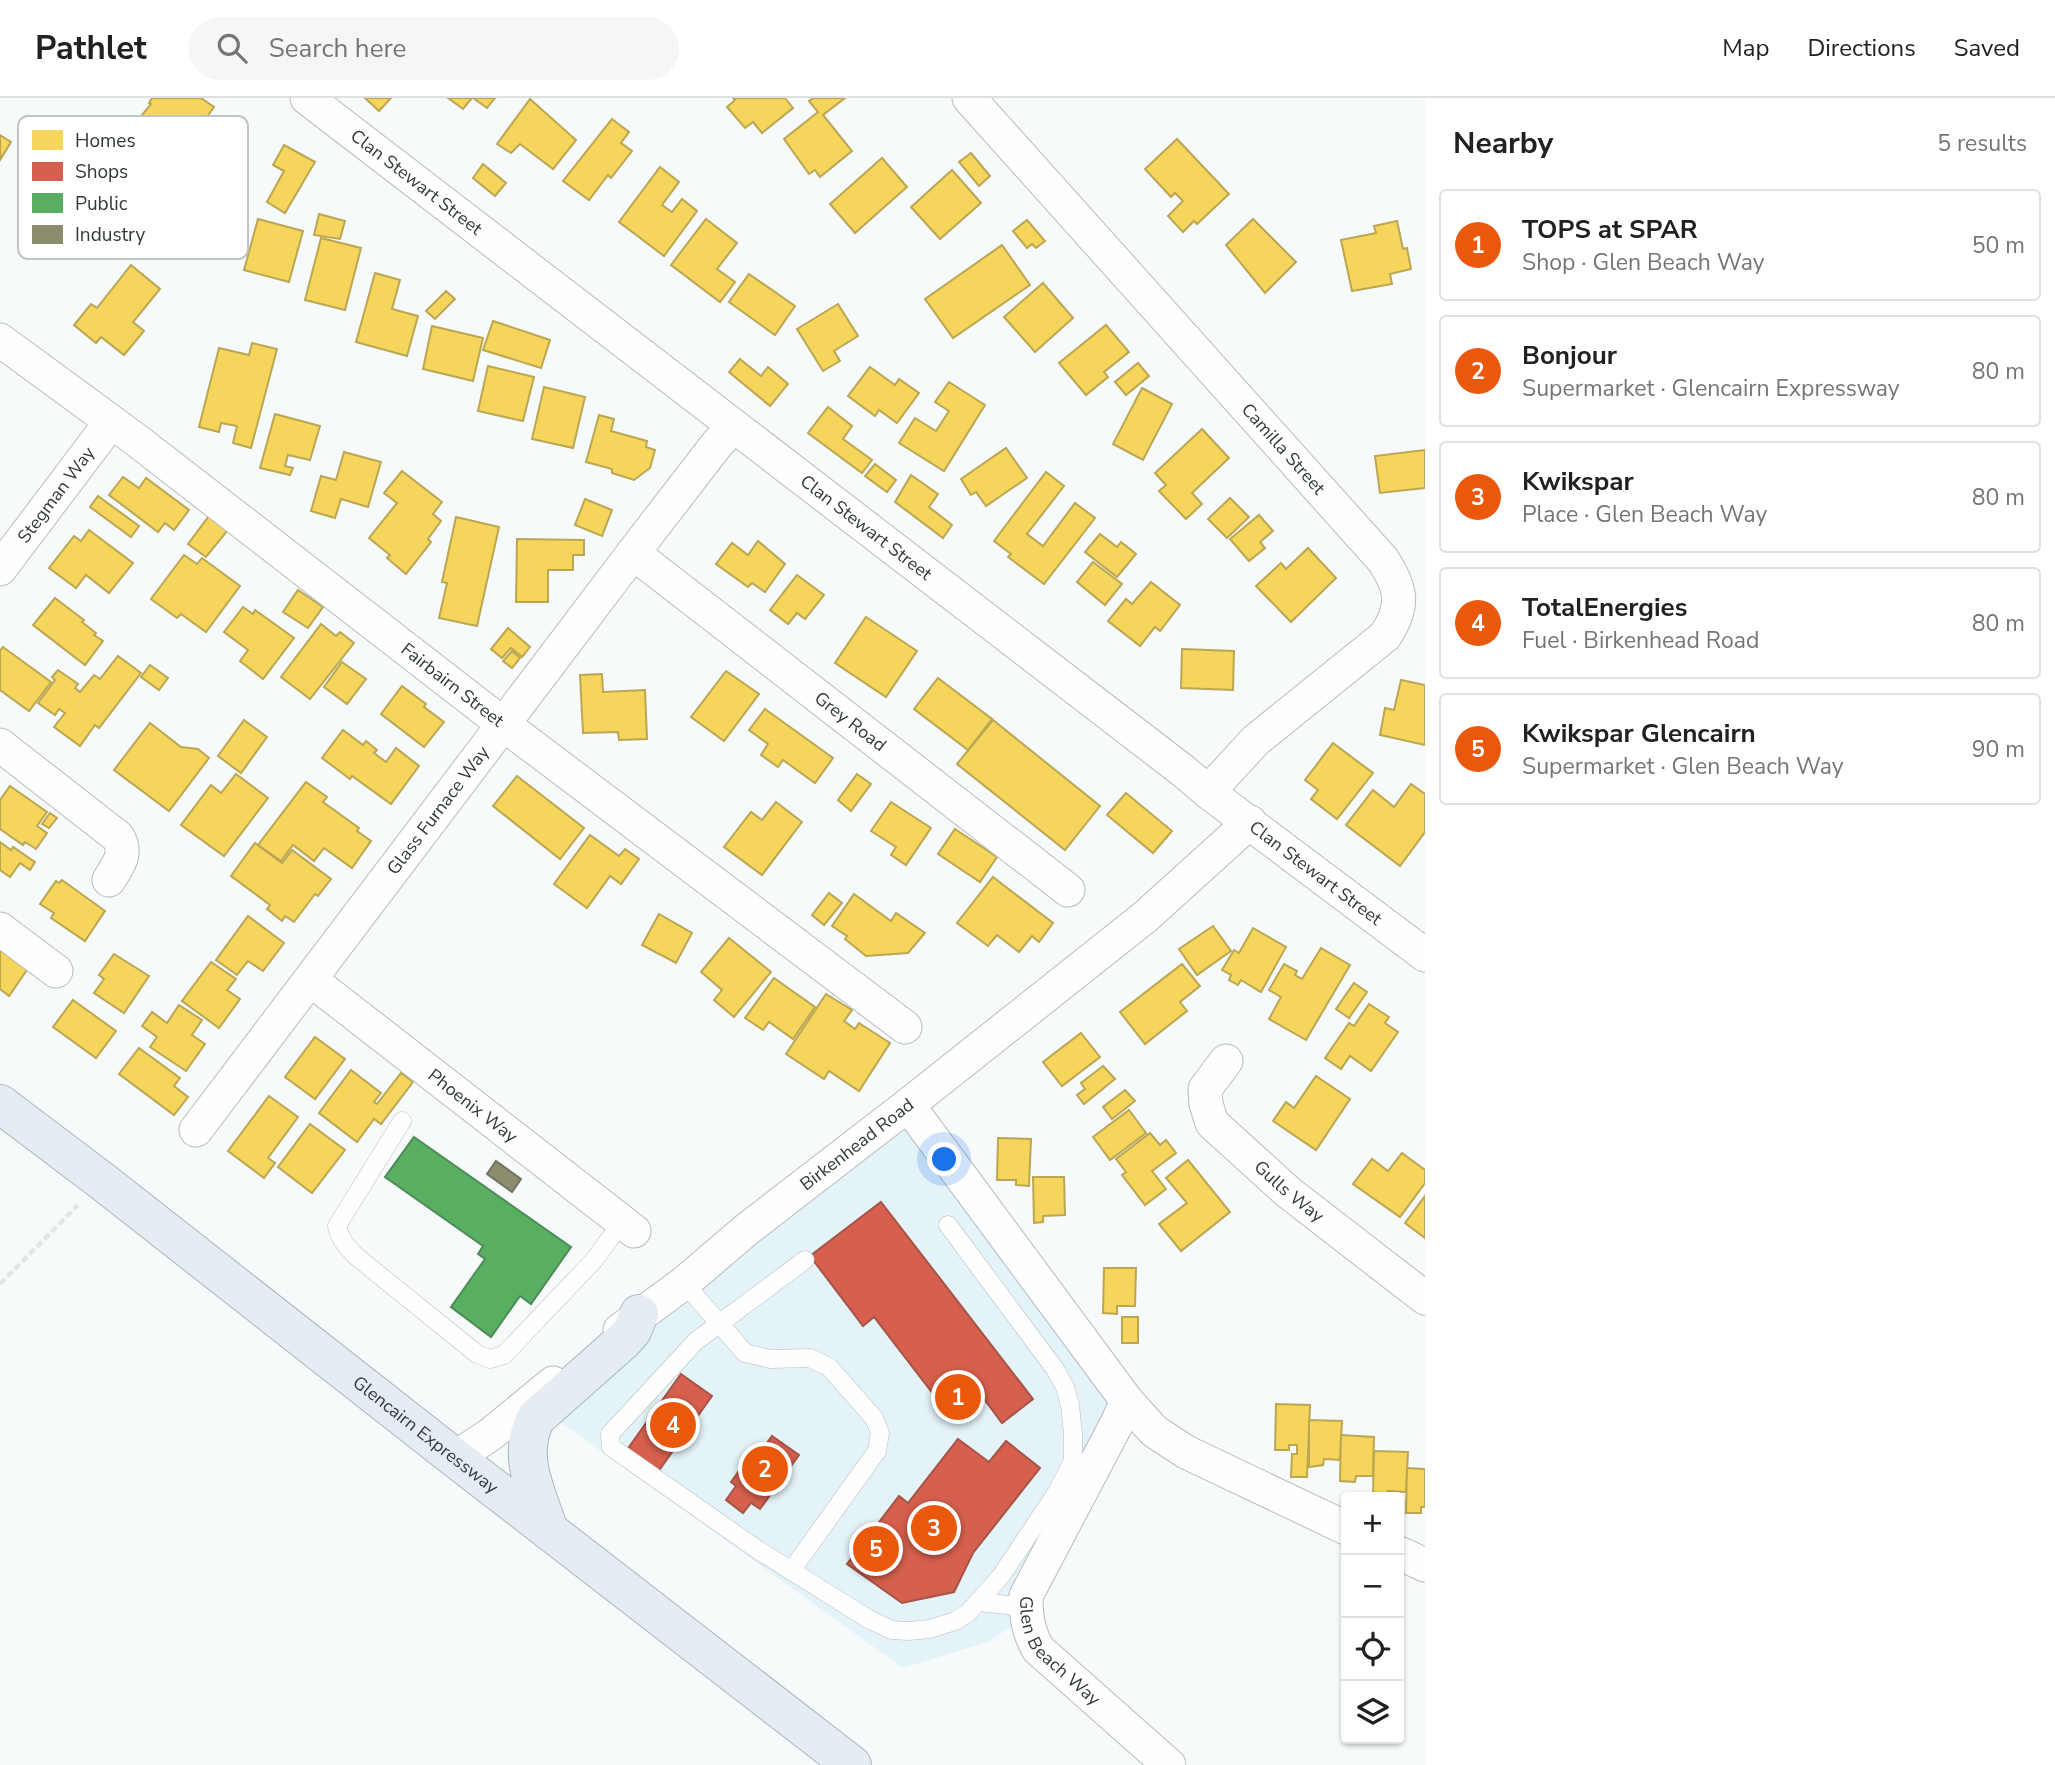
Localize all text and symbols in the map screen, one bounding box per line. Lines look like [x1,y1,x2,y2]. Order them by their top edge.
search box [189,17,679,80]
text: Pathlet [35,26,147,71]
icon: search [213,29,251,67]
text: Search here [269,31,406,66]
text: Map [1722,32,1769,64]
text: Directions [1807,32,1916,64]
text: Saved [1954,32,2020,64]
legend [18,116,248,259]
text: Nearby [1453,123,1553,164]
street label: Clan Stewart Street [346,124,488,241]
text: Homes [75,128,136,154]
text: 5 results [1937,128,2027,159]
text: Shops [75,159,128,185]
text: Public [75,191,128,217]
text: TOPS at SPAR [1522,212,1698,247]
text: Industry [75,222,145,248]
text: 1 [1471,230,1485,261]
text: 50 m [1972,230,2025,261]
text: Shop · Glen Beach Way [1522,247,1765,278]
text: Bonjour [1522,338,1617,373]
text: 2 [1471,356,1485,387]
text: 80 m [1972,356,2025,387]
text: Supermarket · Glencairn Expressway [1522,373,1900,404]
street label: Camilla Street [1236,398,1331,500]
street label: Stegman Way [12,441,101,548]
text: Kwikspar [1522,464,1634,499]
street label: Clan Stewart Street [795,469,938,586]
text: 3 [1471,482,1485,513]
text: 80 m [1972,482,2025,513]
text: Place · Glen Beach Way [1522,499,1767,530]
text: TotalEnergies [1522,590,1687,625]
text: 4 [1471,608,1485,639]
text: 80 m [1972,608,2025,639]
text: Fuel · Birkenhead Road [1522,625,1759,656]
street label: Fairbairn Street [396,637,510,733]
street label: Grey Road [810,686,891,757]
text: Kwikspar Glencairn [1522,716,1756,751]
text: 5 [1471,734,1485,765]
text: 90 m [1972,734,2025,765]
street label: Glass Furnace Way [381,740,495,880]
text: Supermarket · Glen Beach Way [1522,751,1844,782]
street label: Clan Stewart Street [1244,815,1387,931]
street label: Phoenix Way [423,1063,523,1149]
street label: Birkenhead Road [795,1093,919,1196]
your location [927,1142,961,1176]
street label: Gulls Way [1249,1155,1330,1228]
street label: Glencairn Expressway [348,1370,504,1500]
pin: 1 [935,1371,981,1423]
pin: 4 [650,1399,696,1451]
pin: 2 [742,1443,788,1495]
map controls [1341,1492,1404,1744]
button: + [1341,1492,1404,1555]
pin: 3 [911,1502,957,1554]
pin: 5 [853,1523,899,1575]
button: − [1341,1555,1404,1618]
street label: Glen Beach Way [1014,1596,1106,1711]
button: locate [1341,1618,1404,1681]
button: layers [1341,1681,1404,1744]

